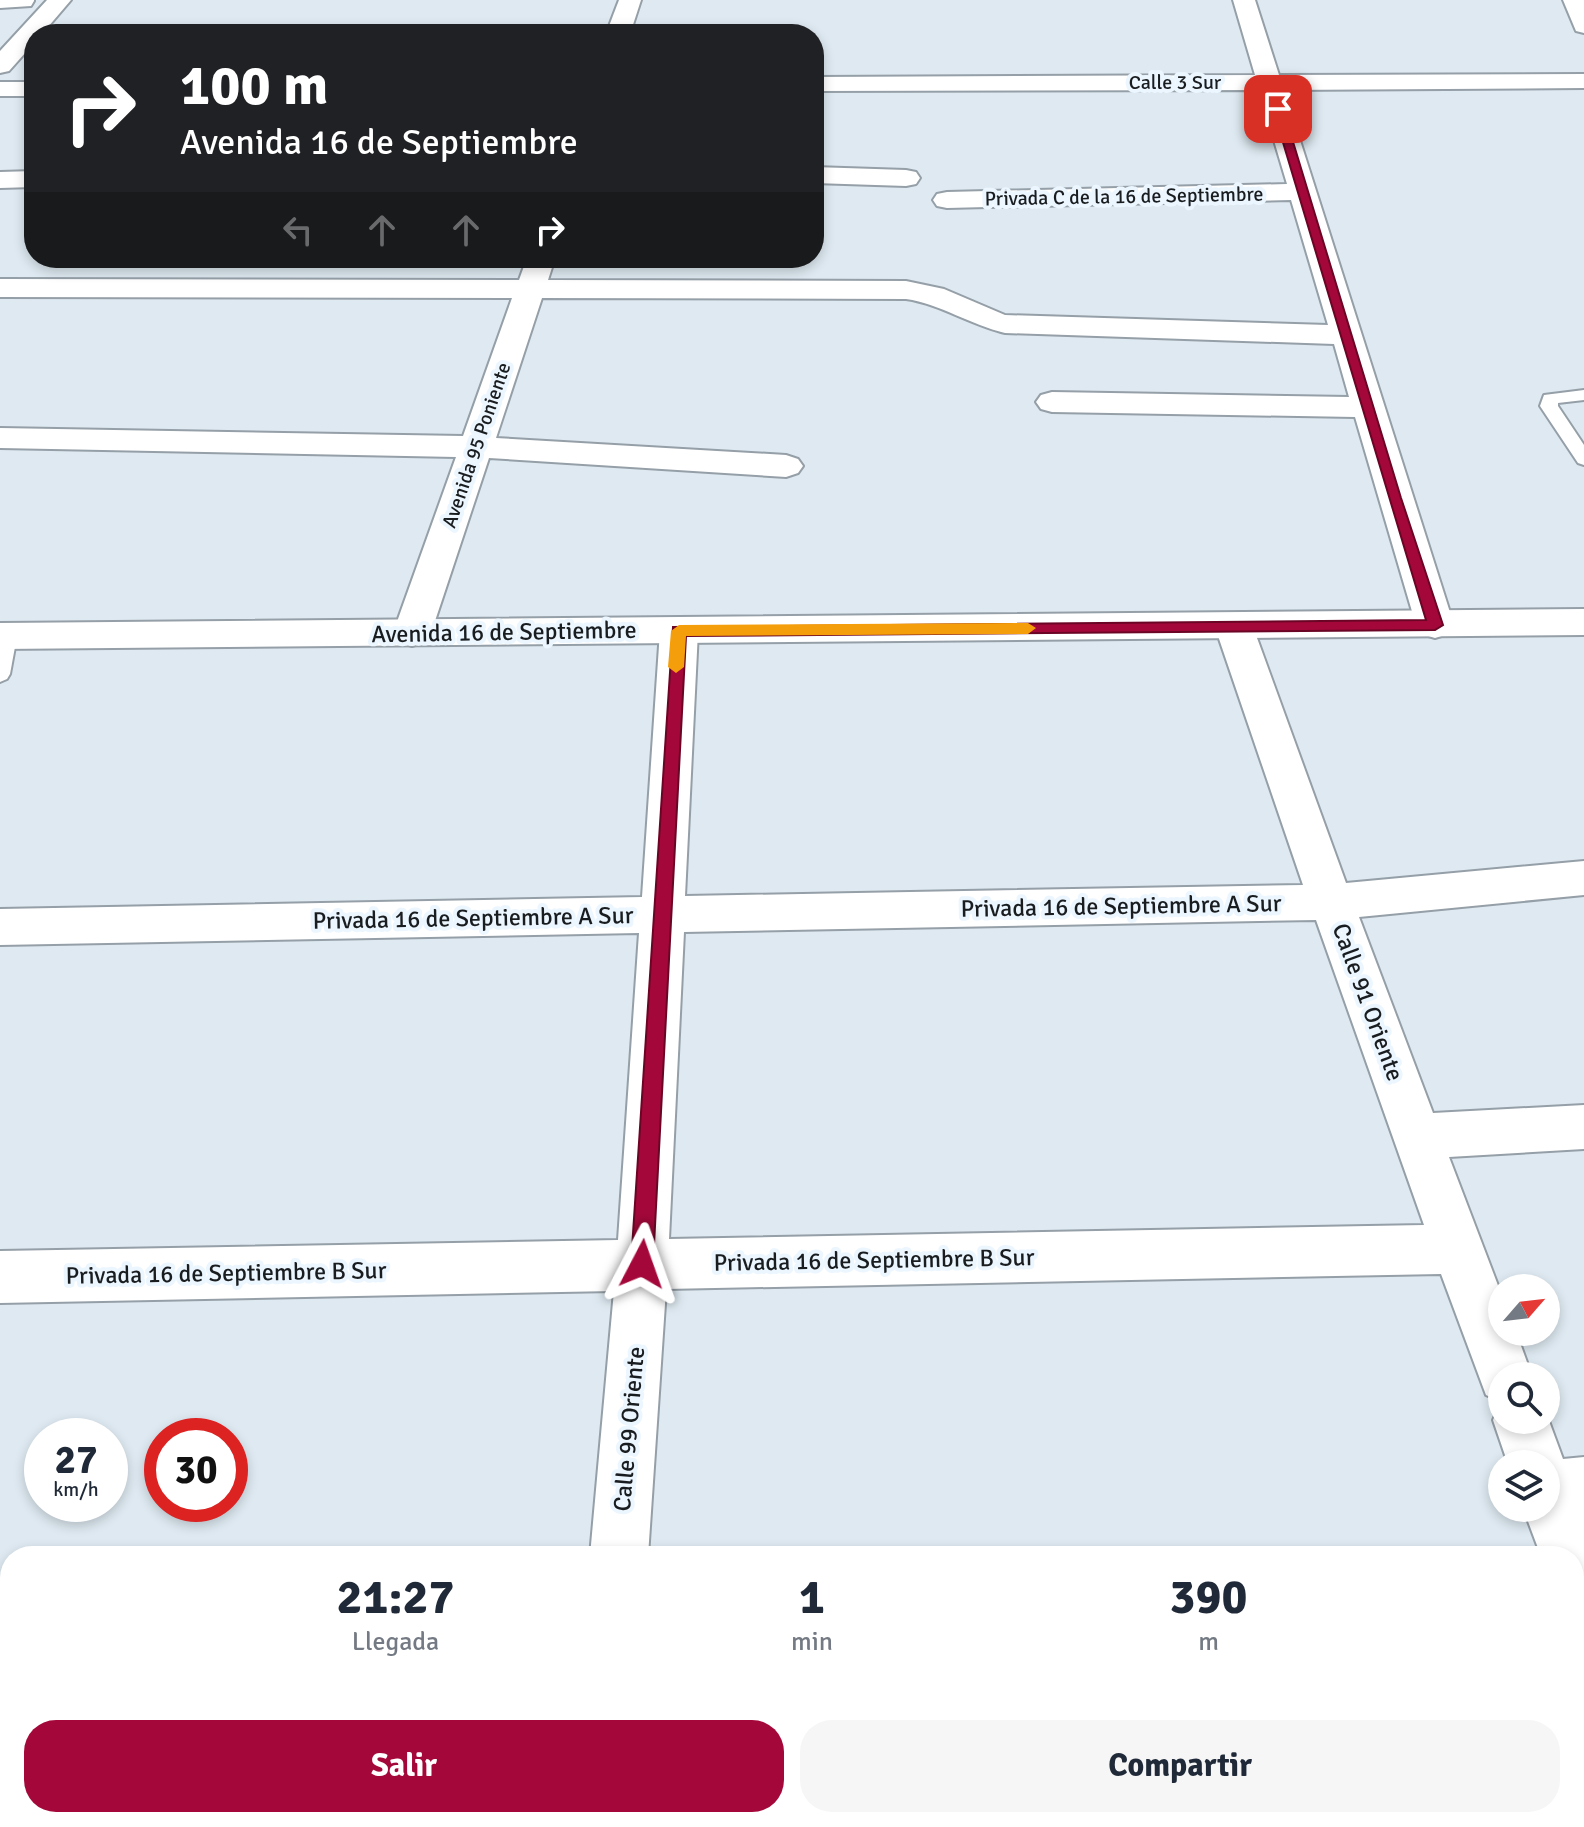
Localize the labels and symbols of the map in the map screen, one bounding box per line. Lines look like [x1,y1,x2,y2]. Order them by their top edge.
street label: Calle 3 Sur [1129,70,1222,95]
pin [1244,75,1312,143]
street label: Privada C de la 16 de Septiembre [984,182,1264,211]
street label: Avenida 95 Poniente [436,359,517,531]
street label: Avenida 16 de Septiembre [371,615,637,649]
street label: Privada 16 de Septiembre A Sur [960,888,1282,924]
street label: Privada 16 de Septiembre A Sur [312,900,634,936]
street label: Calle 91 Oriente [1326,919,1410,1085]
position arrow [600,1222,684,1306]
street label: Privada 16 de Septiembre B Sur [713,1242,1035,1278]
street label: Privada 16 de Septiembre B Sur [65,1255,387,1291]
north arrow [1488,1274,1560,1346]
street label: Calle 99 Oriente [607,1345,651,1513]
speed limit sign: 30 [144,1418,248,1522]

